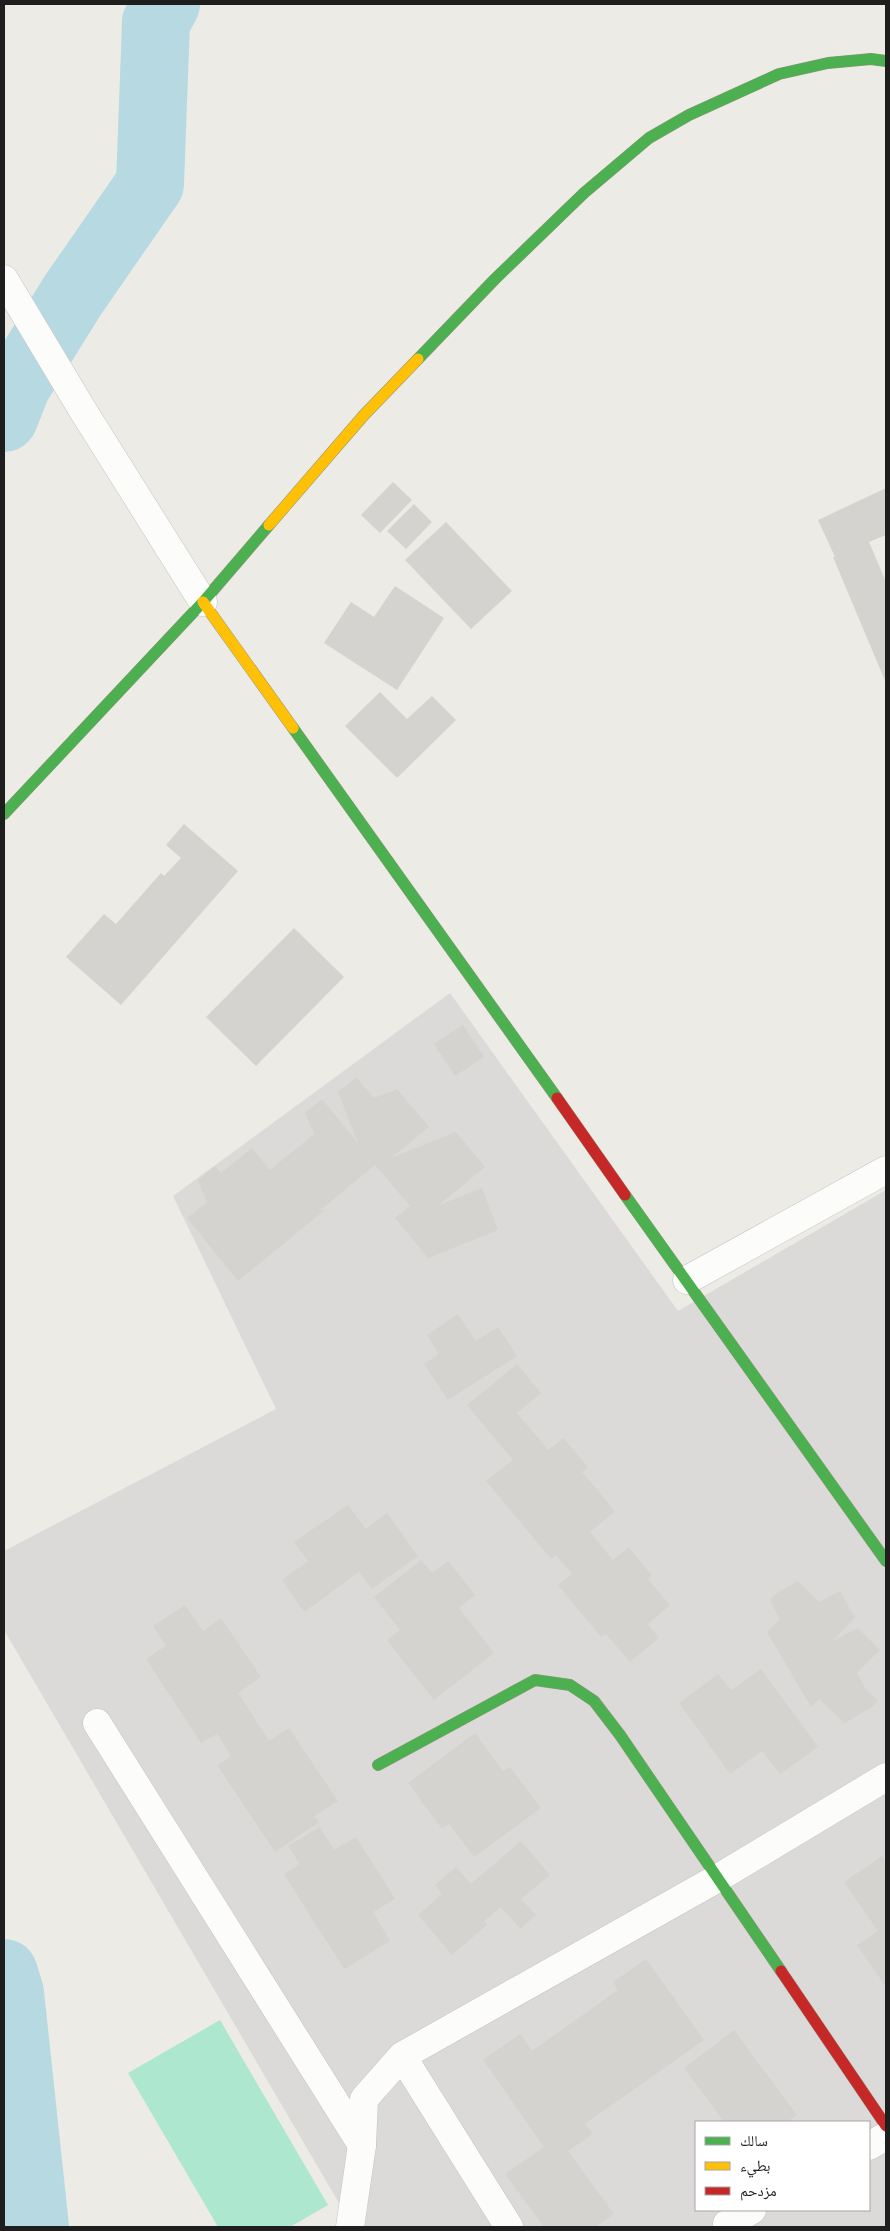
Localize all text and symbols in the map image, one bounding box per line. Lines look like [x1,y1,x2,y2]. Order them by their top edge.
legend [695,2121,870,2211]
text: سالك [740,2130,768,2151]
text: بطيء [740,2155,770,2178]
text: مزدحم [740,2180,777,2201]

